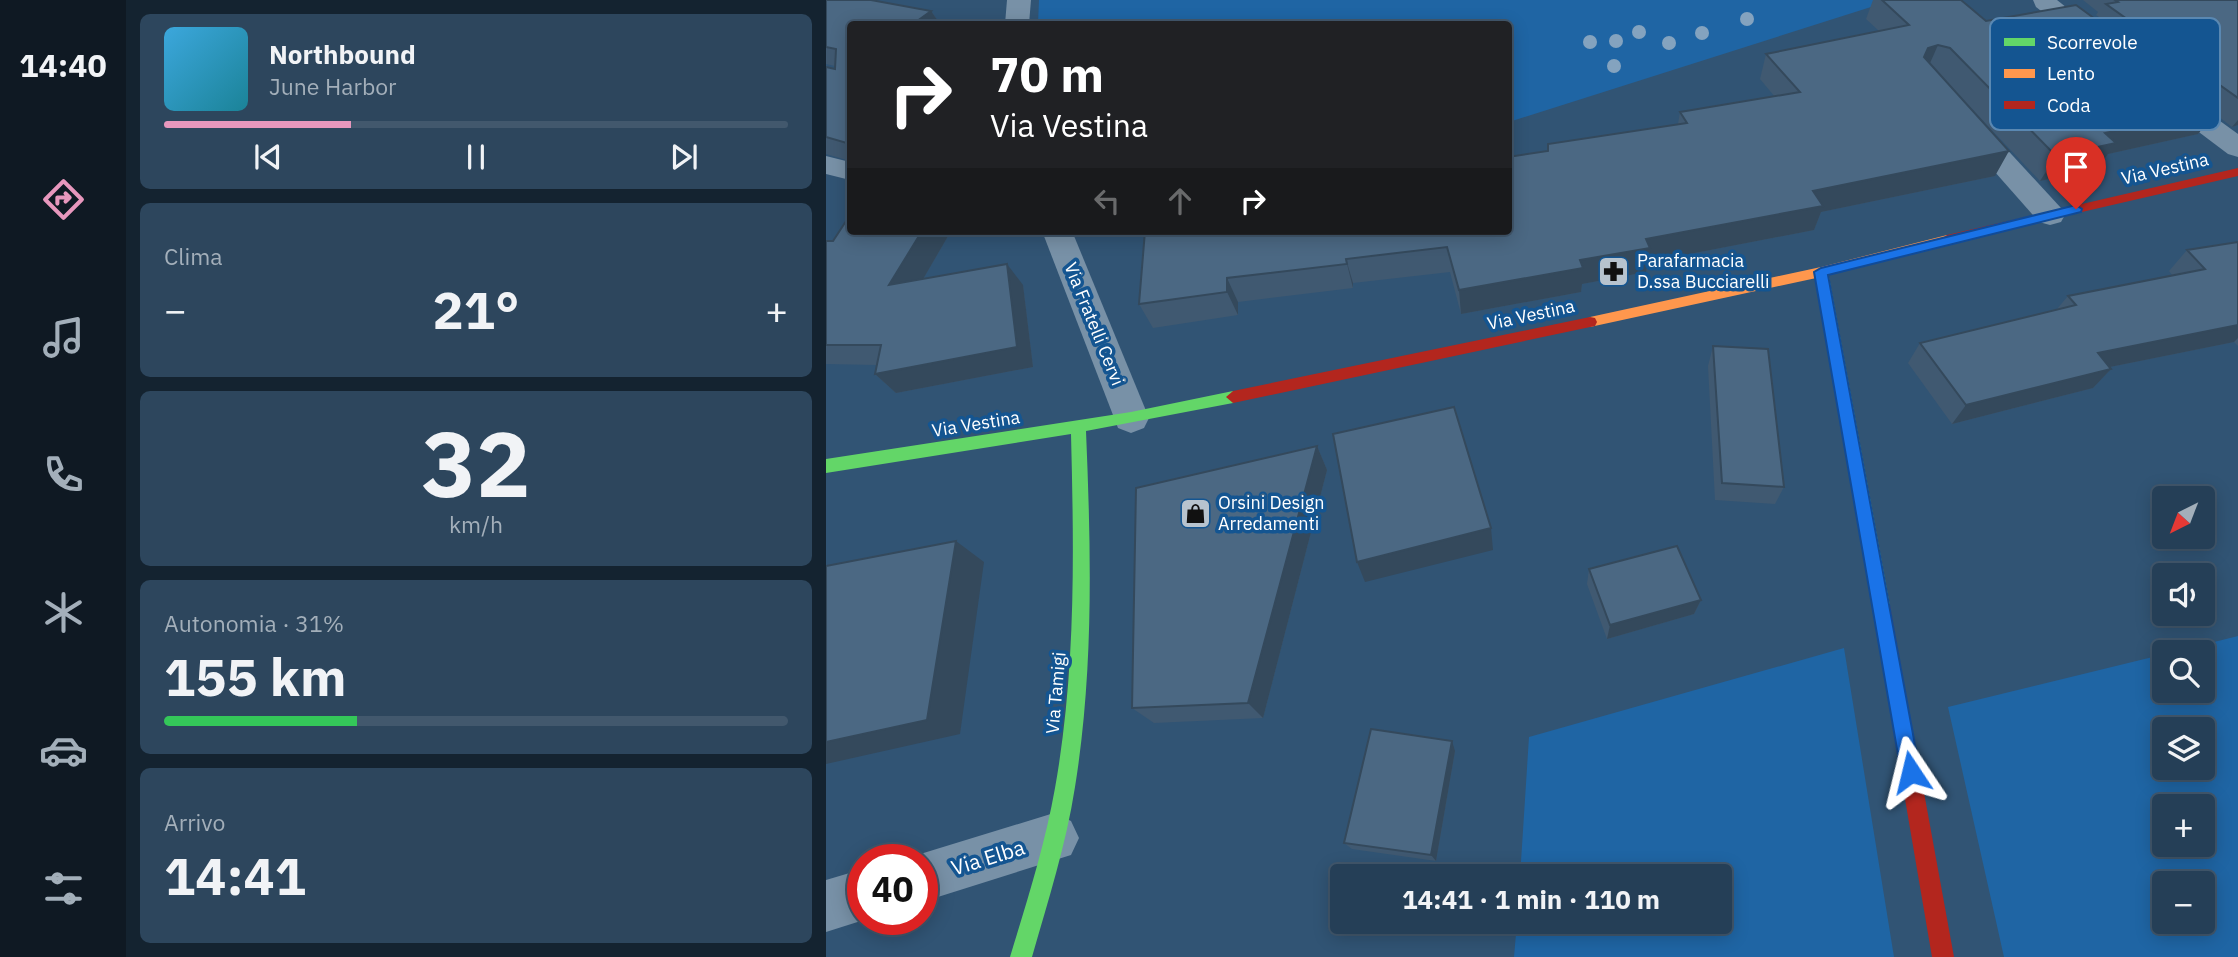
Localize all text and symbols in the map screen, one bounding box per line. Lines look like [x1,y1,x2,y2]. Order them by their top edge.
legend [1990,18,2220,130]
text: Scorrevole [2047,30,2138,54]
text: Northbound [269,37,416,71]
text: 70 m [990,42,1104,105]
text: 14:40 [19,44,107,86]
icon: right [875,49,966,140]
text: Lento [2047,61,2095,85]
text: June Harbor [269,71,397,101]
text: Coda [2047,93,2091,117]
text: Via Vestina [990,104,1148,146]
pin [2046,137,2106,209]
icon: previous [249,138,287,176]
icon: pause [457,138,495,176]
icon: next [665,138,703,176]
street label: Via Vestina [2119,147,2211,190]
icon: arrive [2057,148,2095,186]
icon: directions [39,175,88,224]
icon: left [1088,182,1126,220]
icon: ahead [1161,182,1199,220]
icon: right [1234,182,1272,220]
text: Clima [164,241,223,271]
place label: Parafarmacia D.ssa Bucciarelli [1637,249,1769,293]
pharmacy icon: Parafarmacia D.ssa Bucciarelli [1597,254,1631,288]
street label: Via Fratelli Cervi [1059,259,1130,389]
text: 21° [433,276,519,343]
text: − [164,285,187,334]
text: + [765,285,788,334]
street label: Via Vestina [1485,294,1577,335]
icon: music [39,313,88,362]
text: 32 [421,404,531,522]
street label: Via Vestina [930,405,1022,442]
icon: phone [39,450,88,499]
north arrow [2152,486,2216,550]
map controls [2152,486,2215,934]
place label: Orsini Design Arredamenti [1218,491,1325,535]
shop icon: Orsini Design Arredamenti [1178,496,1212,530]
text: km/h [449,509,503,539]
button: sound [2152,563,2215,626]
icon: climate [39,588,88,637]
text: Autonomia · 31% [164,608,344,638]
button: search [2152,640,2215,703]
text: 155 km [164,643,346,710]
street label: Via Tamigi [1040,651,1071,735]
button: layers [2152,717,2215,780]
icon: car [39,726,88,775]
position arrow [1874,735,1948,809]
button: + [2152,794,2215,857]
text: Arrivo [164,807,225,837]
street label: Via Elba [947,833,1028,881]
text: 14:41 [164,842,306,909]
speed limit sign: 40 [847,844,938,935]
icon: filters [39,864,88,913]
button: − [2152,871,2215,934]
text: 14:41 · 1 min · 110 m [1402,882,1660,916]

